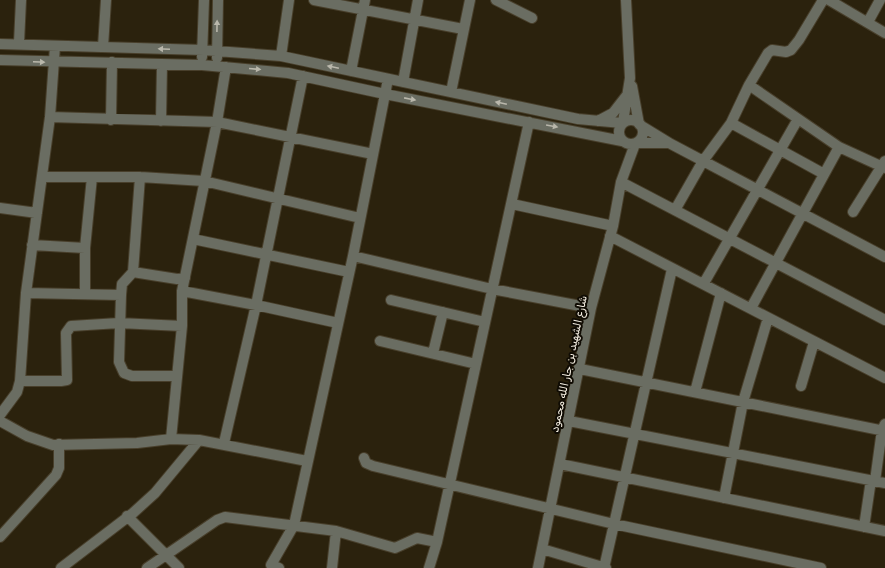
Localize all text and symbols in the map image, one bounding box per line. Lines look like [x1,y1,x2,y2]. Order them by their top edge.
one-way arrow [214,19,220,32]
one-way arrow [157,46,170,52]
one-way arrow [33,58,45,65]
one-way arrow [327,64,339,70]
one-way arrow [249,66,261,72]
one-way arrow [404,96,416,102]
one-way arrow [495,100,507,106]
one-way arrow [546,124,558,130]
street label: شارع الشهيد بن جار الله محمود [548,294,592,434]

